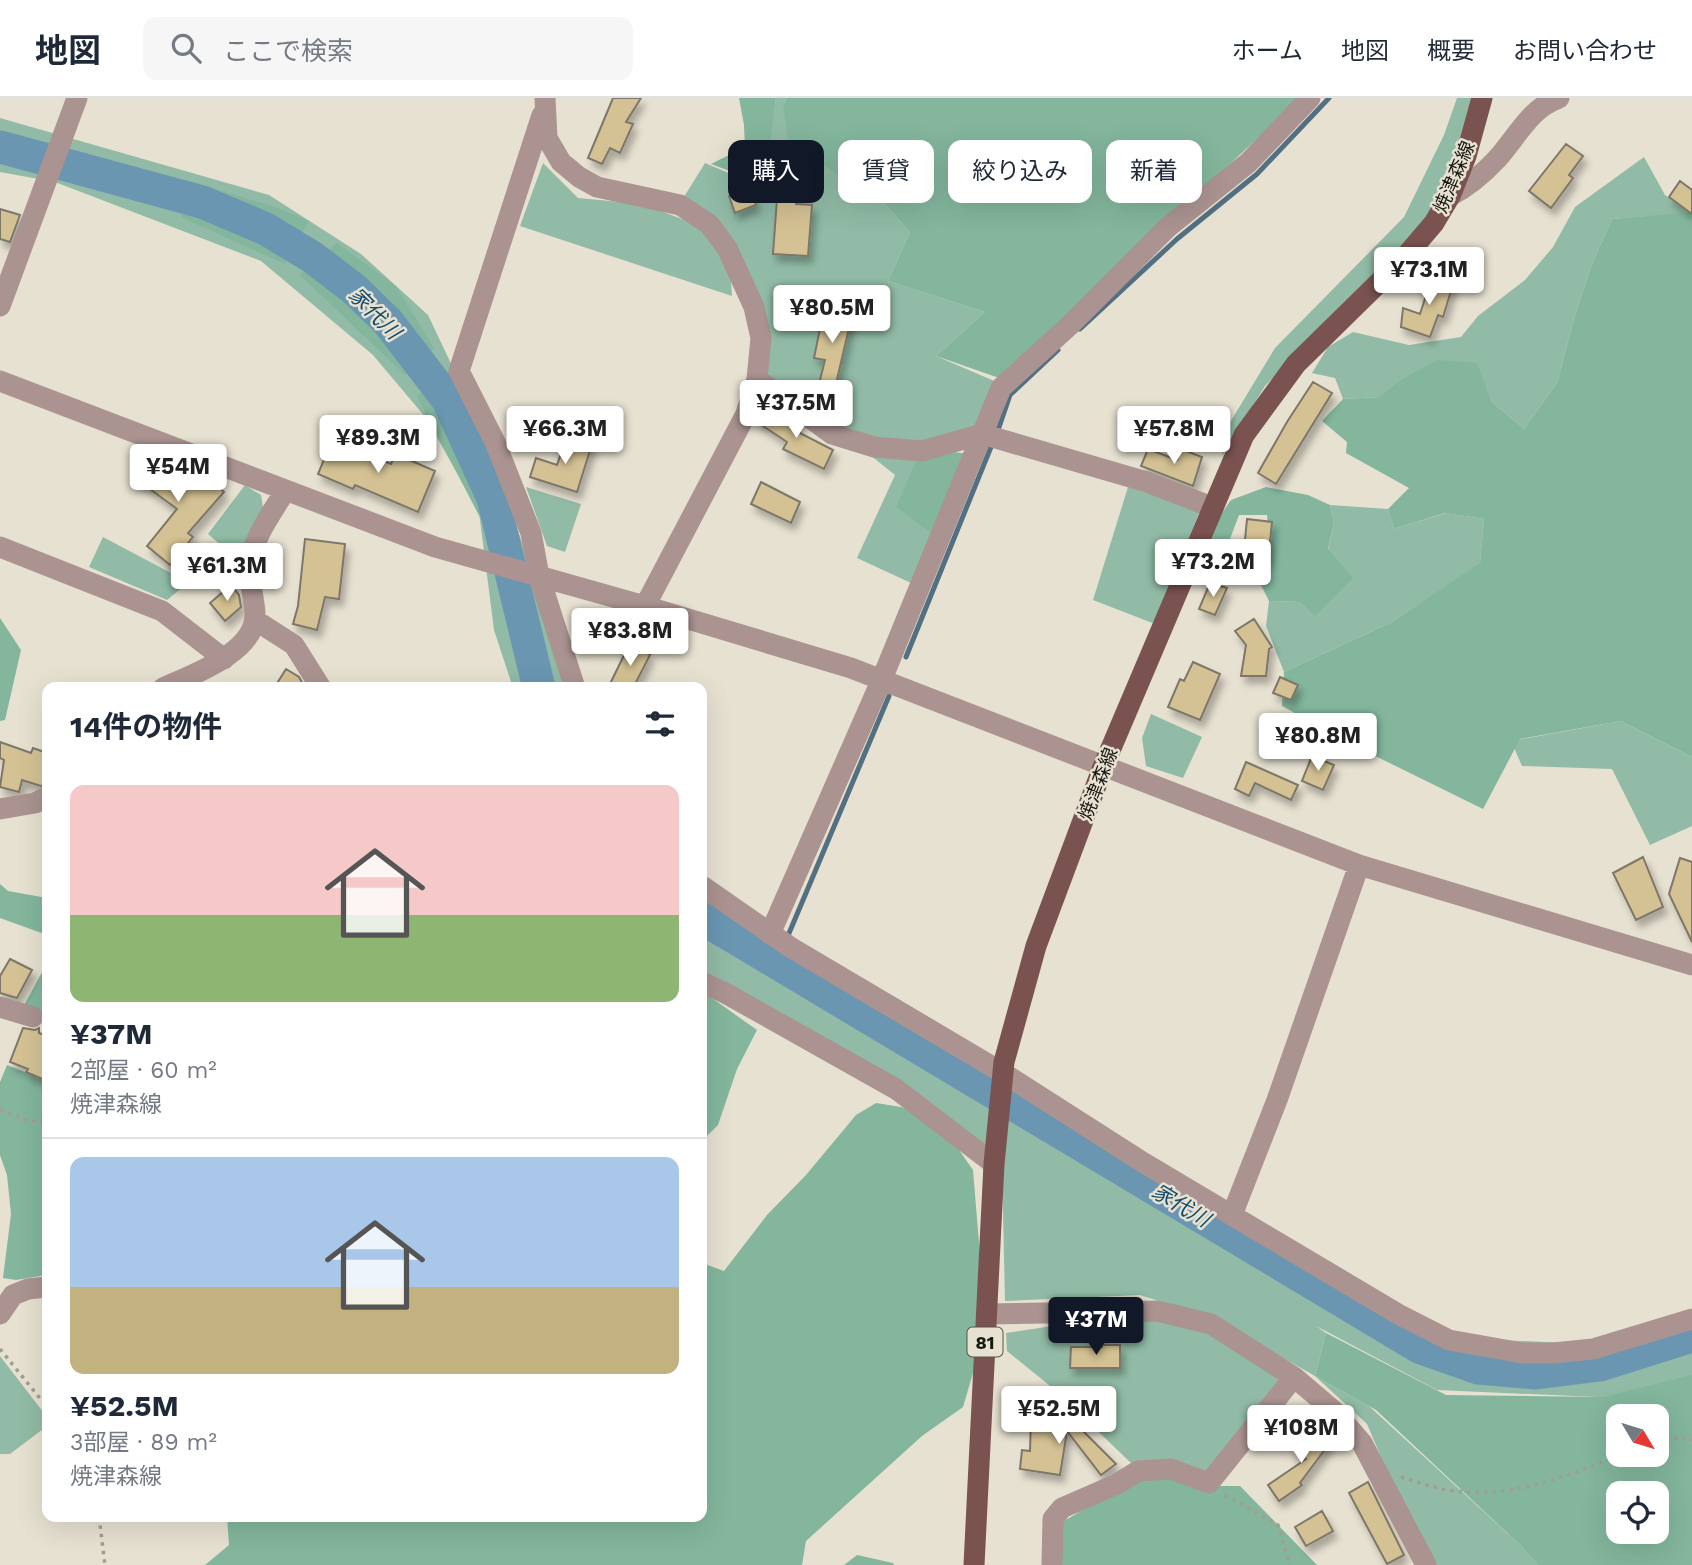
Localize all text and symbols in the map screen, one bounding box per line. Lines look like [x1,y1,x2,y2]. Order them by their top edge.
search box [143,17,633,80]
icon: search [167,29,205,67]
text: 地図 [35,31,101,70]
text: ここで検索 [223,36,353,66]
text: ホーム [1232,37,1303,65]
text: 地図 [1341,37,1389,65]
text: 概要 [1427,37,1475,65]
text: お問い合わせ [1513,37,1657,65]
street label: 焼津森線 [1429,138,1479,216]
chip: 購入 [728,140,824,203]
chip: 賃貸 [838,140,934,203]
chip: 絞り込み [948,140,1092,203]
chip: 新着 [1106,140,1202,203]
pin: ¥73.1M [1372,248,1486,307]
text: ¥73.1M [1390,256,1468,283]
water label: 家代川 [344,282,408,346]
pin: ¥80.5M [775,286,889,345]
text: ¥80.5M [789,294,875,321]
pin: ¥37.5M [739,380,853,440]
text: ¥37.5M [756,389,836,416]
pin: ¥66.3M [508,406,622,466]
pin: ¥57.8M [1117,406,1231,466]
text: ¥66.3M [523,415,607,442]
text: ¥57.8M [1133,415,1215,442]
pin: ¥89.3M [321,416,435,475]
text: ¥89.3M [335,424,421,451]
pin: ¥54M [137,444,219,504]
text: ¥54M [146,453,210,480]
pin: ¥73.2M [1156,540,1270,599]
pin: ¥61.3M [170,544,284,603]
text: ¥73.2M [1171,548,1255,575]
text: ¥61.3M [187,552,267,579]
pin: ¥83.8M [573,608,687,668]
text: ¥83.8M [587,617,673,644]
icon: filters [641,705,679,743]
text: 14件の物件 [70,709,222,744]
pin: ¥80.8M [1261,714,1375,773]
text: ¥80.8M [1275,722,1361,749]
street label: 焼津森線 [1074,744,1122,824]
icon: home [312,830,438,956]
text: ¥37M [70,1016,152,1051]
text: 2部屋 · 60 m² [70,1057,217,1084]
text: 焼津森線 [70,1091,162,1118]
water label: 家代川 [1148,1178,1216,1233]
icon: home [312,1202,438,1328]
pin: ¥37M [1055,1298,1137,1357]
text: ¥37M [1064,1306,1128,1333]
road number: 81 [968,1328,1002,1357]
pin: ¥52.5M [1002,1386,1116,1446]
text: ¥52.5M [70,1388,179,1423]
text: ¥52.5M [1017,1395,1101,1422]
north arrow [1606,1404,1670,1466]
map controls [1606,1404,1669,1544]
pin: ¥108M [1252,1406,1350,1465]
text: ¥108M [1263,1414,1339,1441]
text: 3部屋 · 89 m² [70,1429,217,1456]
text: 焼津森線 [70,1463,162,1490]
button: locate [1606,1481,1669,1544]

